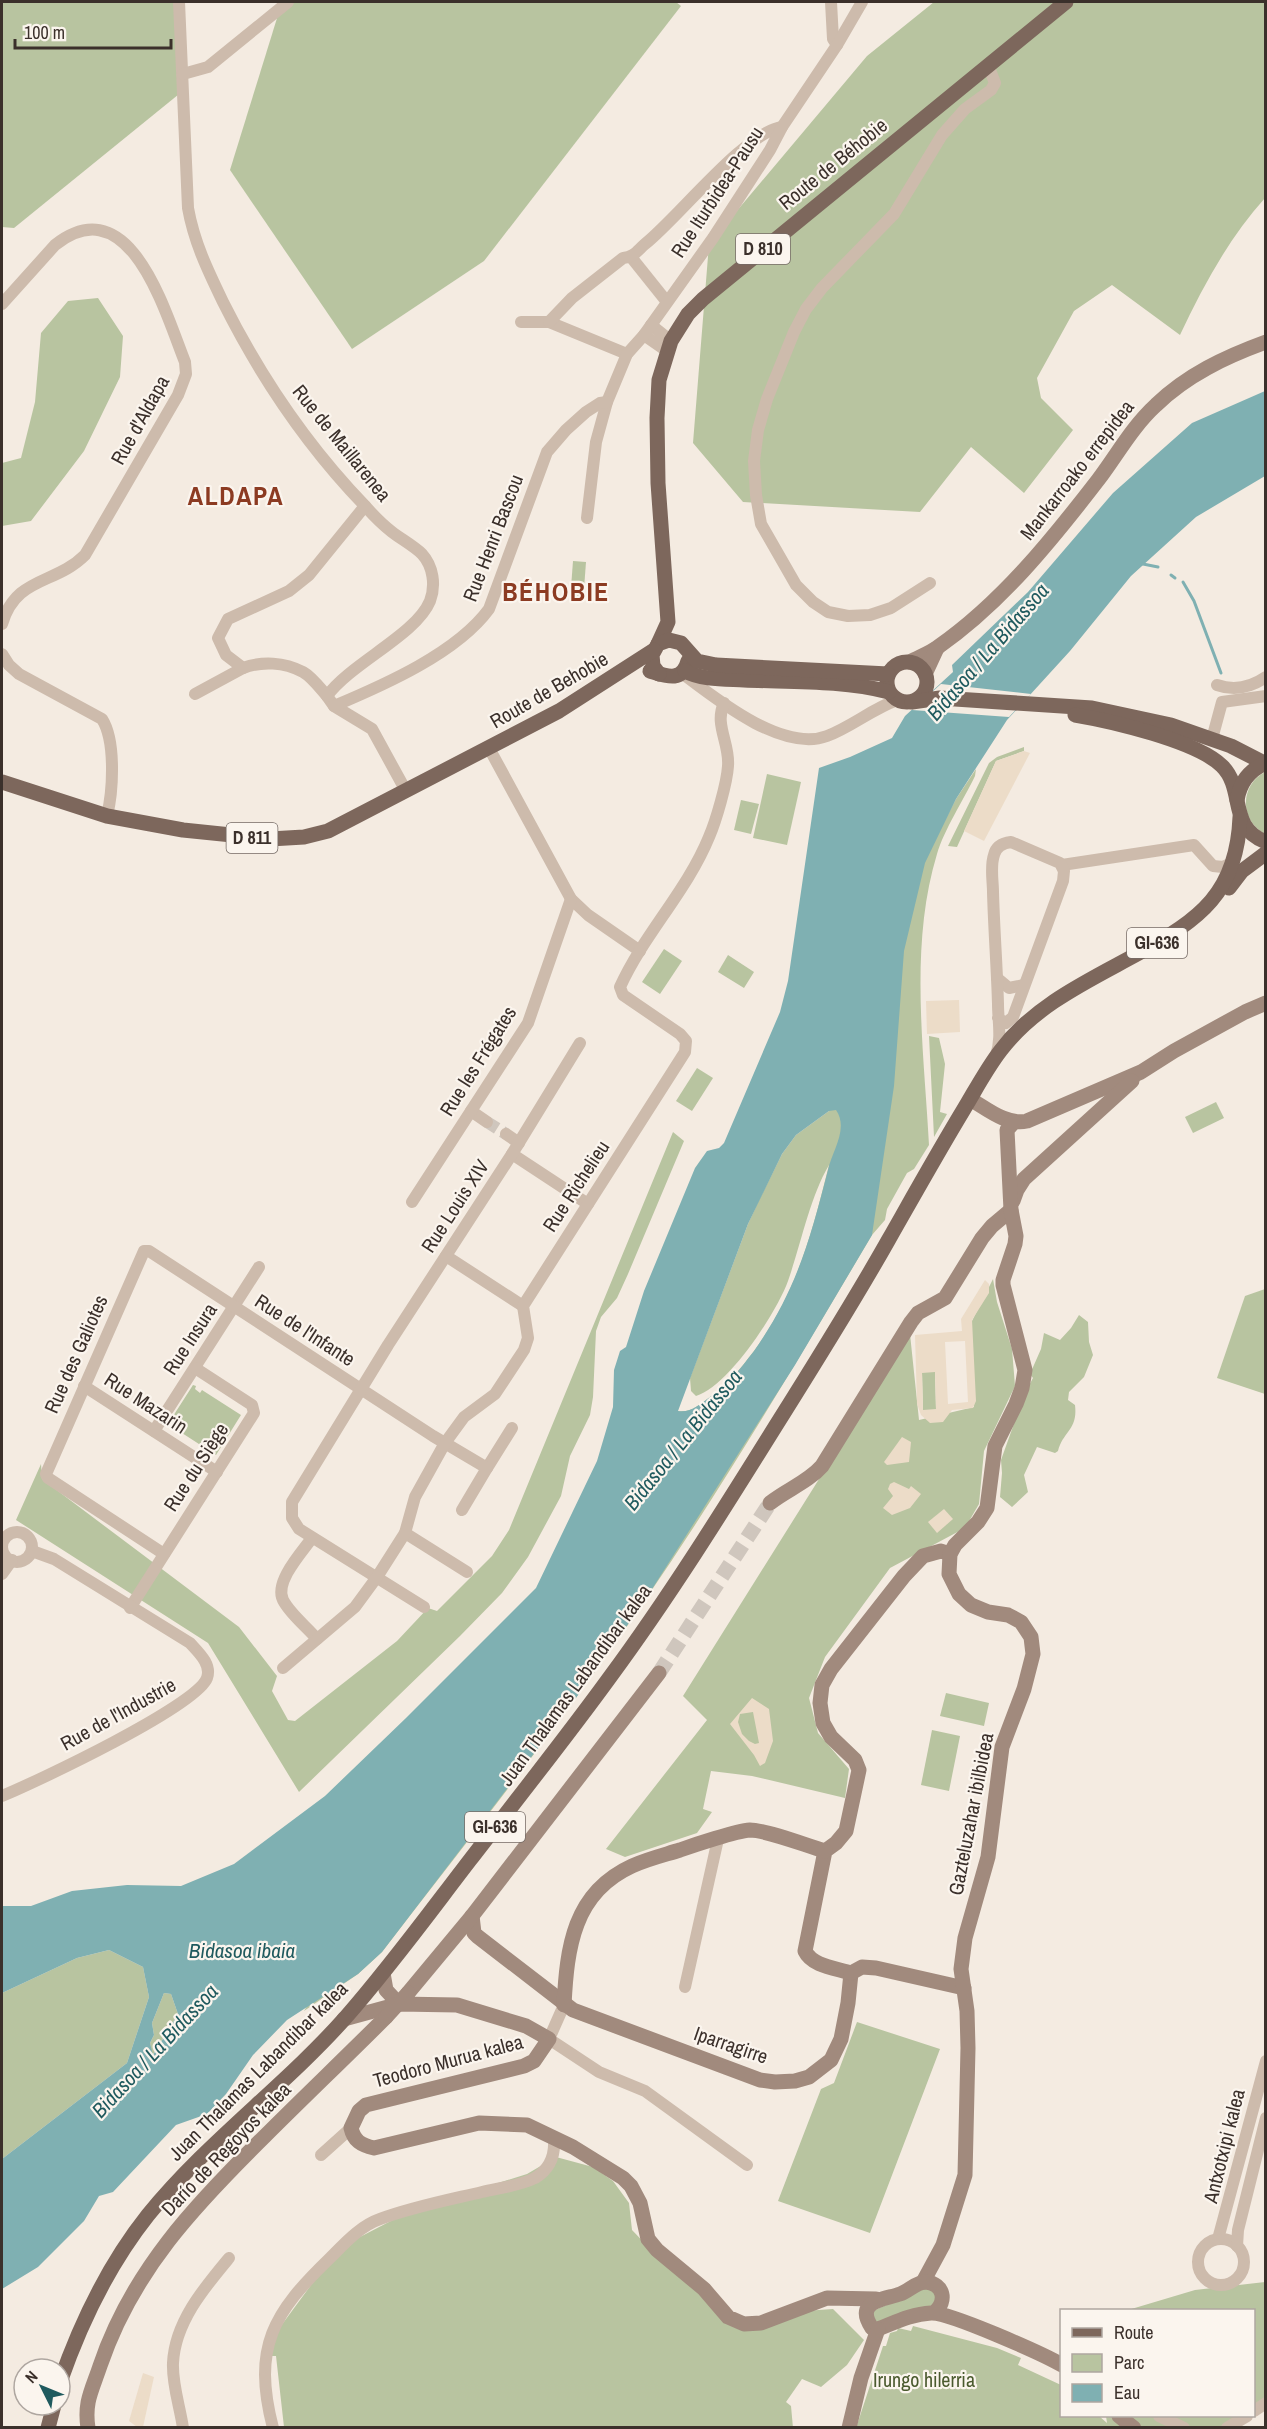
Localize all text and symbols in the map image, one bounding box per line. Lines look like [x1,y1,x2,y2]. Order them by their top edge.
scale bar [15,12,171,50]
text: 100 m [24,20,65,45]
street label: Route de Béhobie [773,112,893,216]
street label: Rue Iturbidea-Pausu [664,121,769,263]
road number: D 810 [736,234,790,264]
street label: Rue d'Aldapa [104,370,175,469]
street label: Rue de Maillarenea [287,379,398,507]
street label: Mankarroako errepidea [1013,394,1140,545]
street label: Rue Henri Bascou [456,470,529,605]
district label: ALDAPA [188,478,284,513]
district label: BÉHOBIE [502,574,610,609]
water label: Bidasoa / La Bidassoa [920,577,1055,727]
street label: Route de Behobie [485,645,613,734]
road number: D 811 [226,823,278,853]
road number: GI-636 [1127,928,1187,958]
street label: Rue les Frégates [433,1001,522,1121]
street label: Rue Richelieu [536,1135,615,1237]
street label: Rue Louis XIV [414,1154,495,1257]
street label: Rue de l'Infante [250,1287,361,1372]
street label: Rue des Galiotes [37,1290,114,1417]
street label: Rue Insura [156,1298,223,1380]
water label: Bidasoa / La Bidassoa [617,1363,748,1516]
street label: Rue Mazarin [100,1366,193,1439]
street label: Rue du Siège [157,1417,234,1516]
street label: Juan Thalamas Labandibar kalea [492,1578,657,1791]
street label: Rue de l'Industrie [55,1671,180,1756]
street label: Gazteluzahar ibilbidea [942,1730,1000,1897]
road number: GI-636 [465,1812,525,1842]
water label: Bidasoa ibaia [189,1936,295,1965]
street label: Juan Thalamas Labandibar kalea [162,1975,353,2166]
water label: Bidasoa / La Bidassoa [85,1977,224,2124]
street label: Iparragirre [691,2019,772,2070]
street label: Teodoro Murua kalea [370,2028,526,2093]
street label: Darío de Regoyos kalea [155,2076,296,2221]
street label: Antxotxipi kalea [1196,2086,1251,2207]
legend [1060,2309,1255,2417]
text: Route [1114,2320,1153,2345]
text: Parc [1114,2350,1144,2375]
north arrow [12,2357,72,2417]
text: N [20,2366,42,2388]
park label: Irungo hilerria [873,2366,975,2393]
text: Eau [1114,2380,1140,2405]

